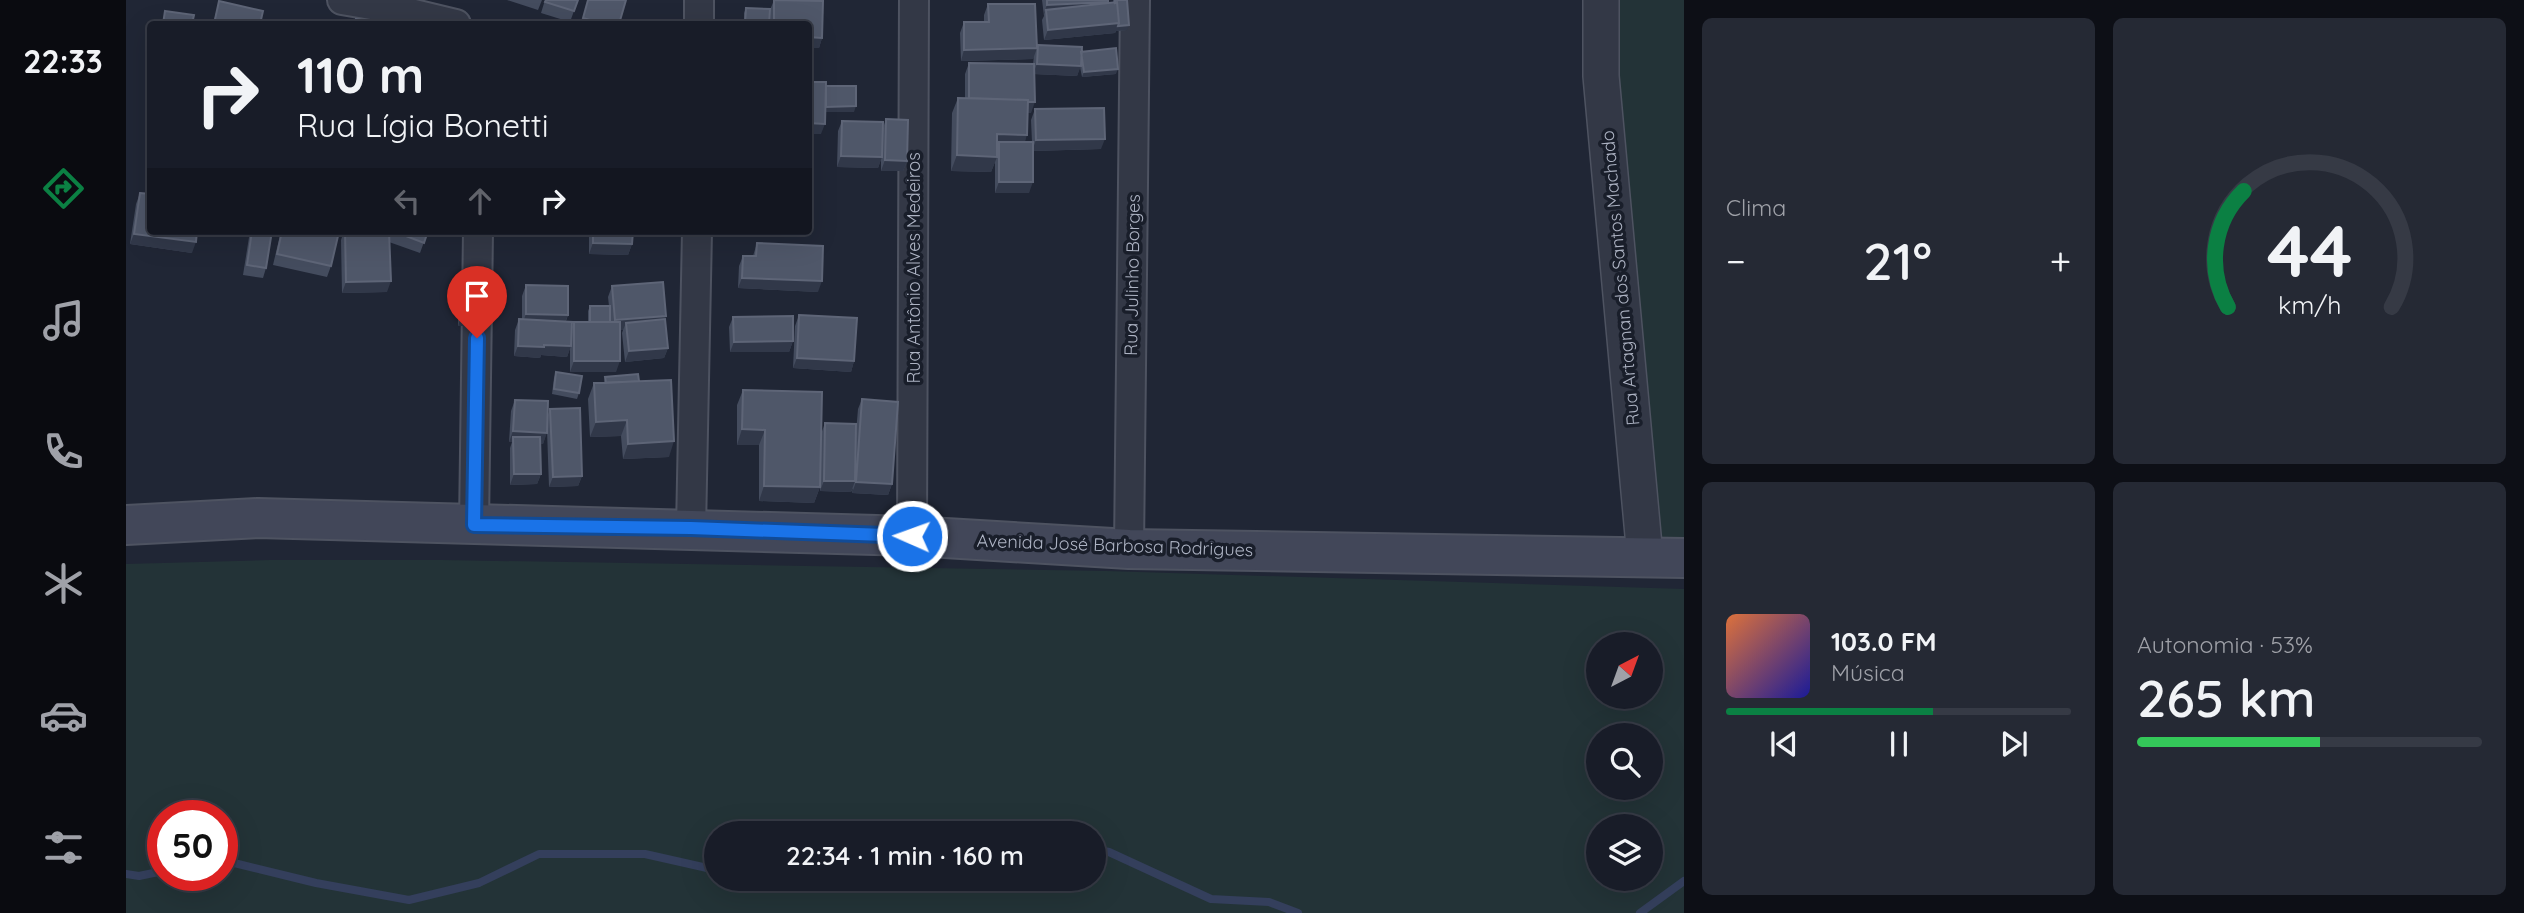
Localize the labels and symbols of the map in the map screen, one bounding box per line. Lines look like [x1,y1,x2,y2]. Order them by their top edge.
street label: Rua Artagnan dos Santos Machado [1596,129,1644,427]
street label: Rua Antônio Alves Medeiros [902,152,925,384]
street label: Rua Julinho Borges [1119,194,1145,356]
pin [447,266,507,338]
position arrow [875,499,949,573]
street label: Avenida José Barbosa Rodrigues [976,529,1254,561]
north arrow [1586,632,1662,709]
speed limit sign: 50 [147,800,238,891]

